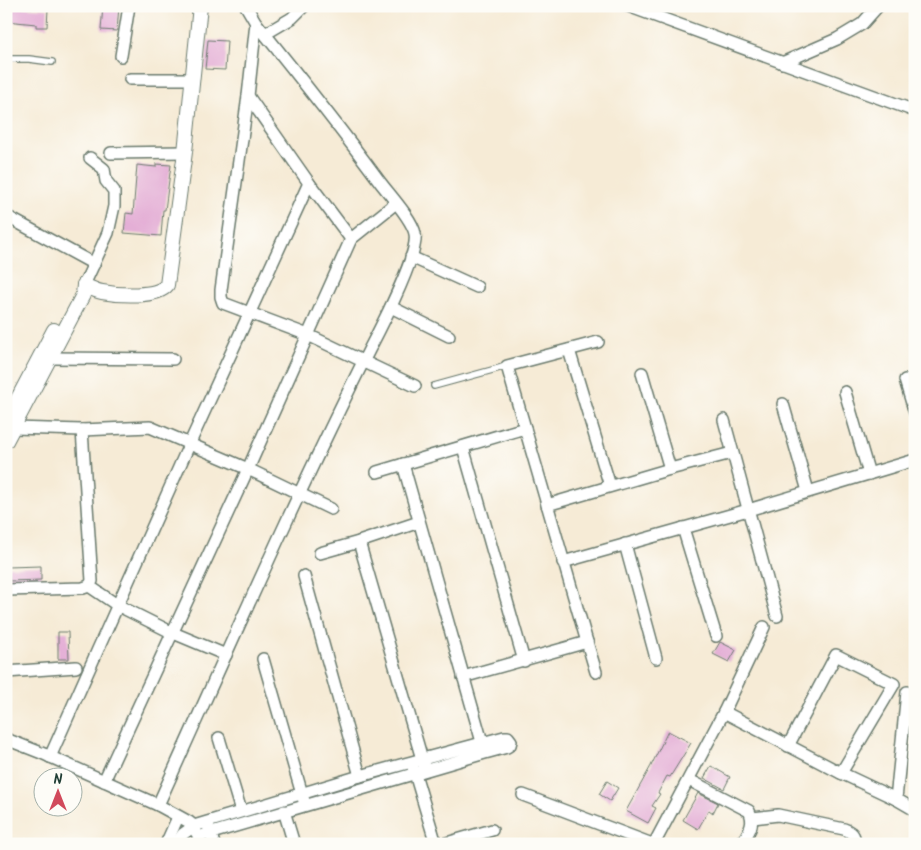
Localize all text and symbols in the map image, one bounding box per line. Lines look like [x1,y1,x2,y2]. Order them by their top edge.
north arrow [32,768,82,818]
text: N [54,769,63,791]

